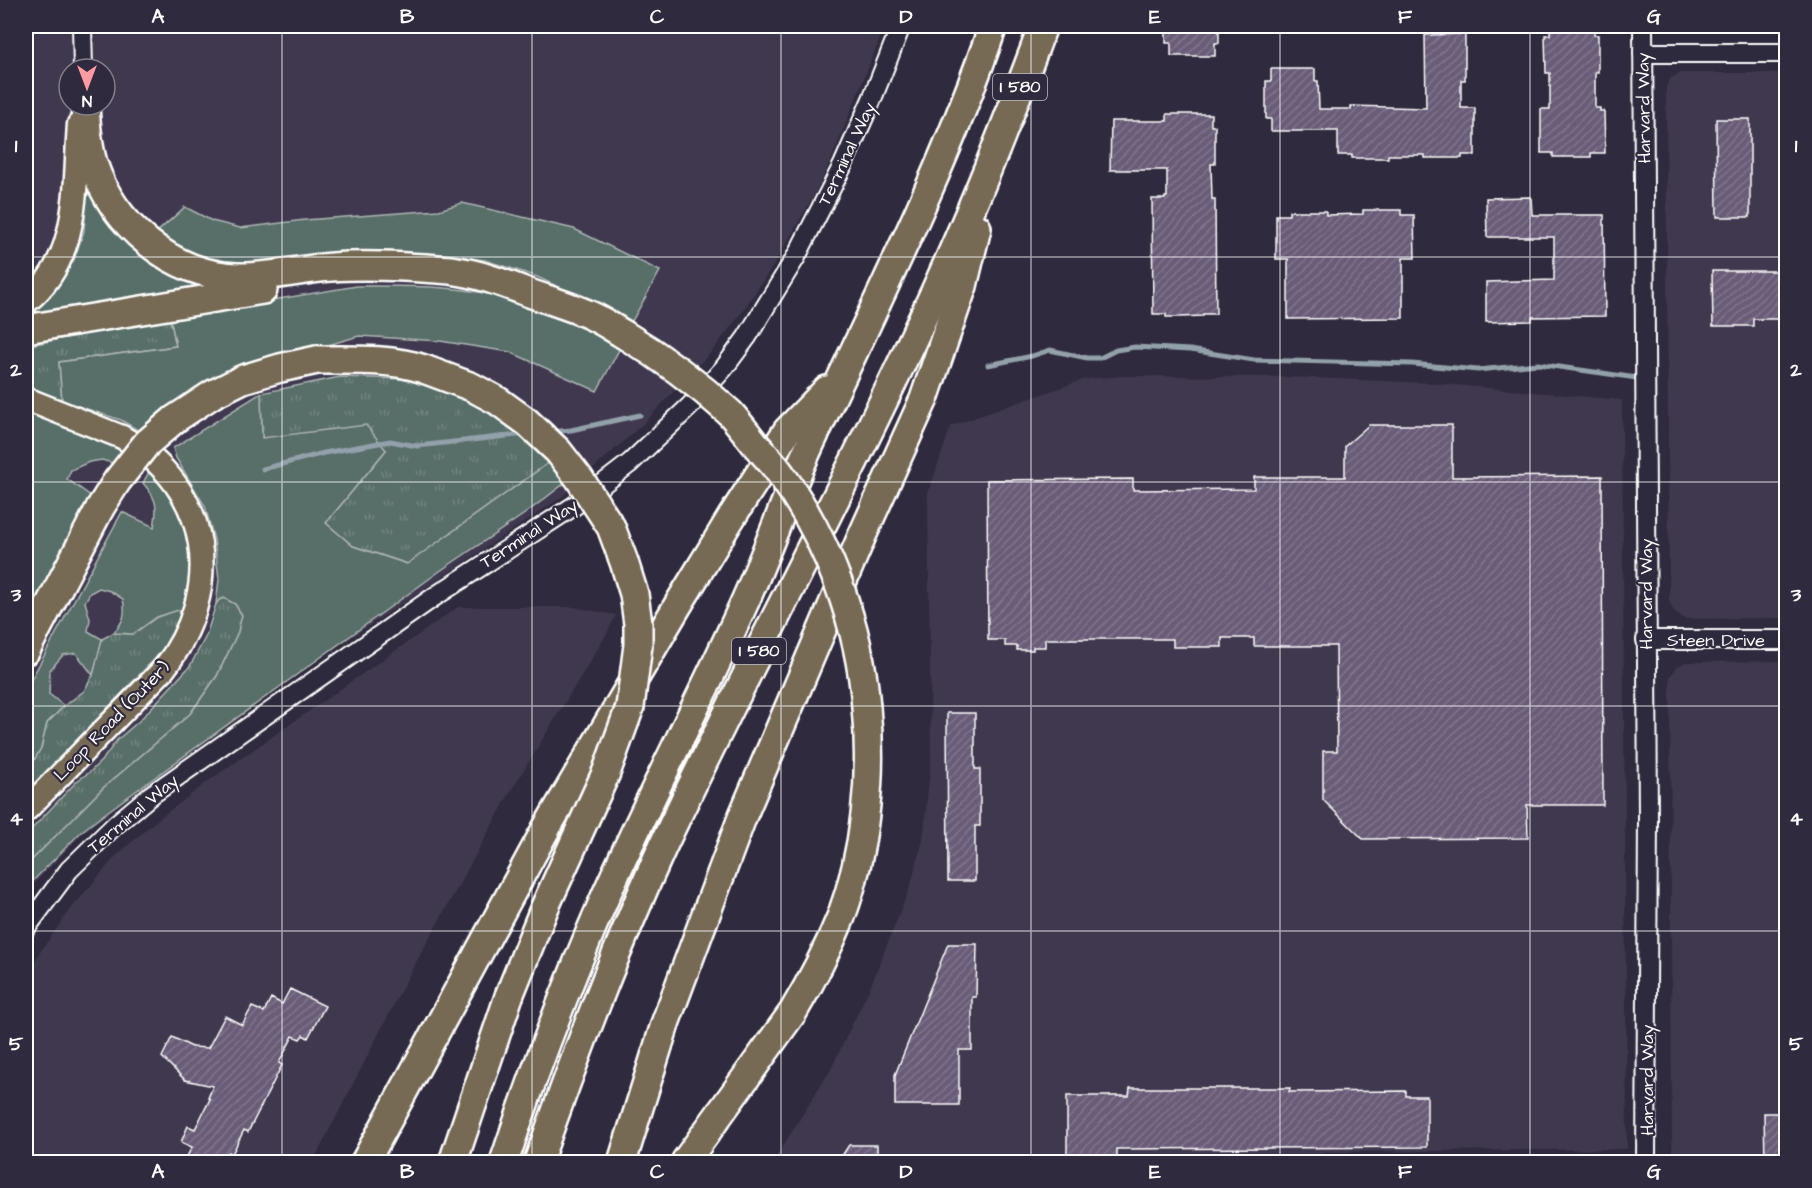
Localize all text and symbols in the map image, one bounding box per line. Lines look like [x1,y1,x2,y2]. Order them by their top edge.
text: A [152,3,165,31]
text: B [400,3,415,31]
text: C [650,3,665,31]
text: D [900,3,913,31]
text: E [1149,3,1161,31]
text: F [1398,3,1413,31]
text: G [1647,3,1661,31]
street label: Harvard Way [1631,52,1658,164]
north arrow [57,57,117,117]
road number: I 580 [993,74,1047,100]
text: N [82,90,92,112]
street label: Terminal Way [812,98,883,210]
text: 1 [15,132,18,160]
text: 1 [1795,132,1798,160]
text: 2 [9,356,22,384]
text: 2 [1789,356,1802,384]
street label: Terminal Way [475,493,583,576]
street label: Harvard Way [1634,538,1660,649]
text: 3 [10,581,22,609]
text: 3 [1790,581,1802,609]
street label: Steen Drive [1667,628,1765,653]
road number: I 580 [732,638,786,664]
street label: Loop Road (Outer) [48,655,176,787]
street label: Terminal Way [82,768,185,860]
text: 4 [9,805,23,833]
text: 4 [1789,805,1803,833]
street label: Harvard Way [1635,1024,1661,1135]
text: 5 [9,1030,24,1058]
text: 5 [1789,1030,1804,1058]
text: A [152,1158,165,1186]
text: B [400,1158,415,1186]
text: C [650,1158,665,1186]
text: D [900,1158,913,1186]
text: E [1149,1158,1161,1186]
text: F [1398,1158,1413,1186]
text: G [1647,1158,1661,1186]

